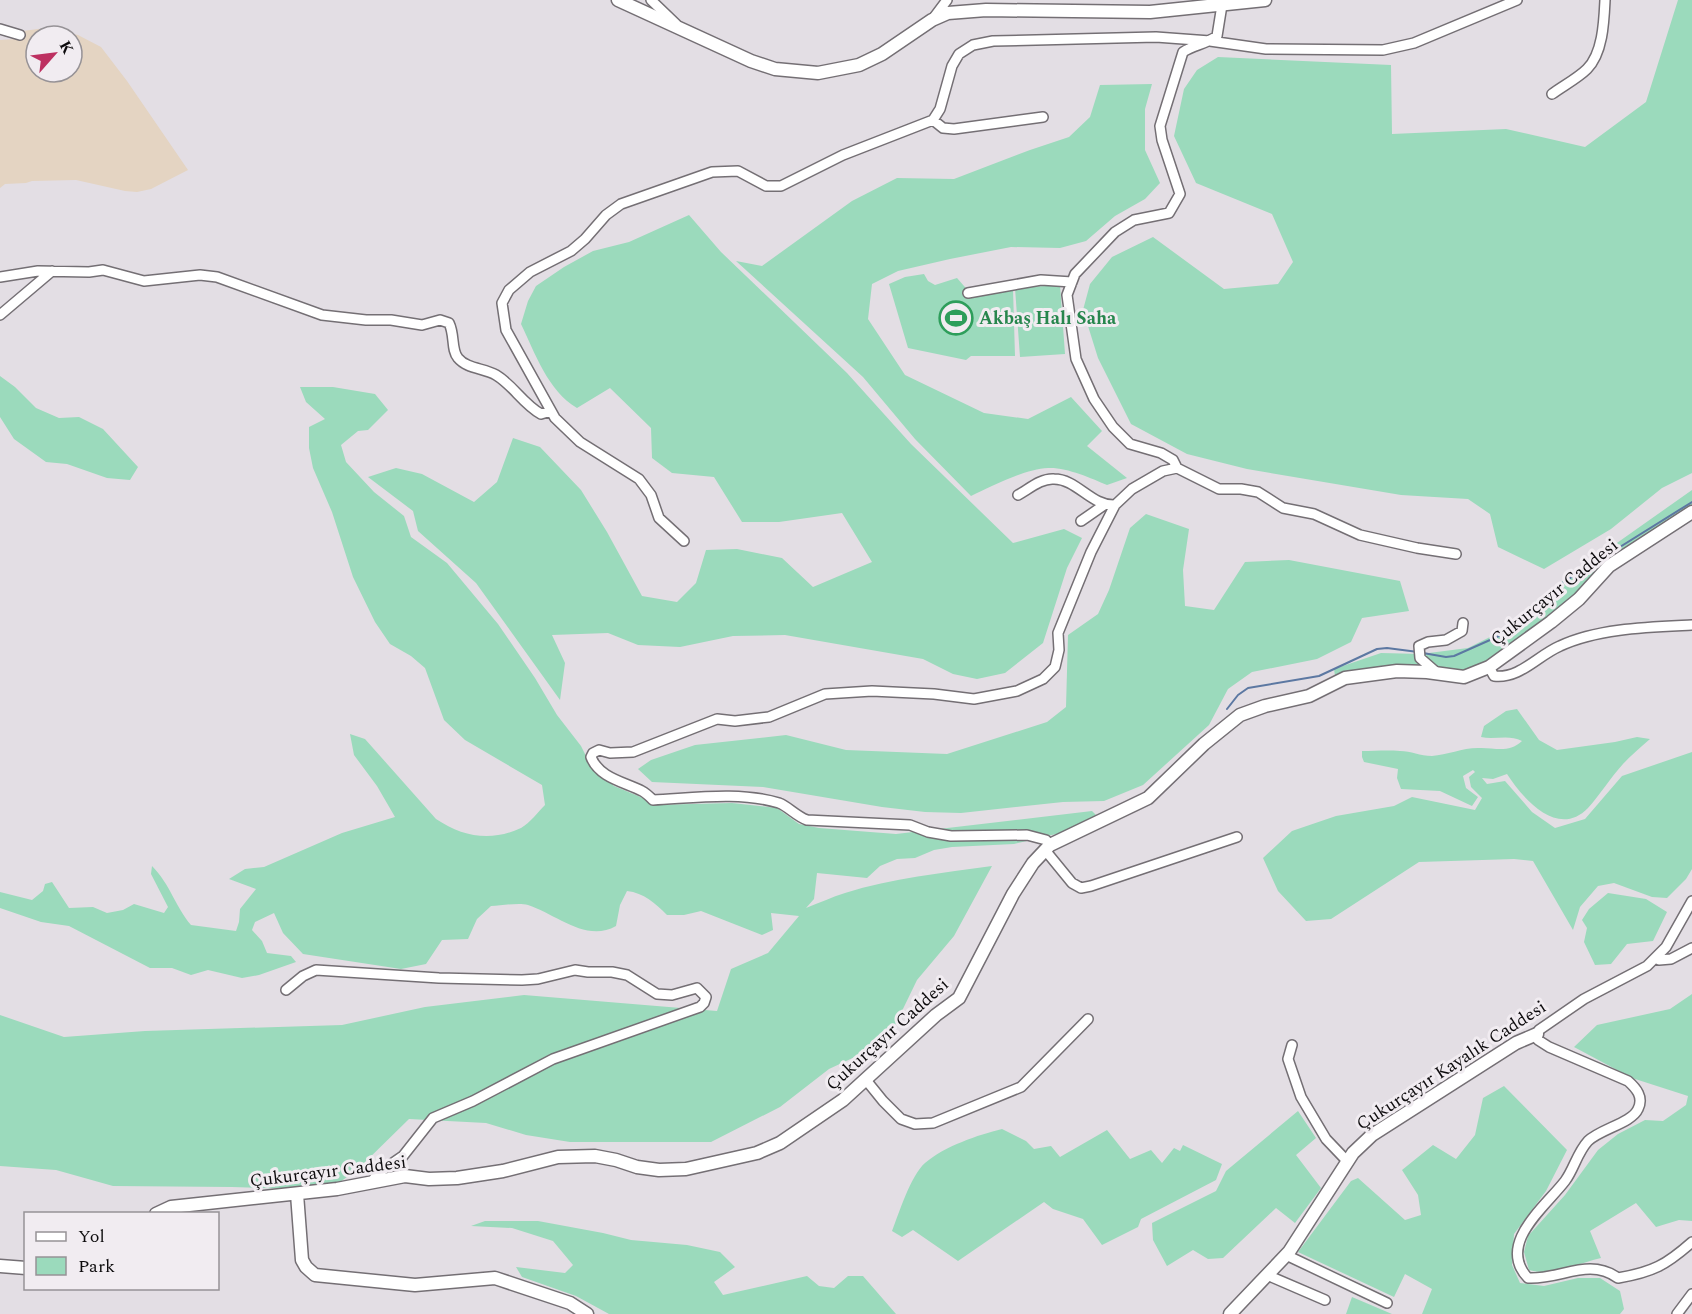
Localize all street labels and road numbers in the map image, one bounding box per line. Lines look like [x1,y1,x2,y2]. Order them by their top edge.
street label: Çukurçayır Caddesi [1485,532,1624,652]
street label: Çukurçayır Caddesi [820,972,955,1097]
street label: Çukurçayır Kayalık Caddesi [1351,994,1552,1137]
street label: Çukurçayır Caddesi [248,1148,408,1195]

